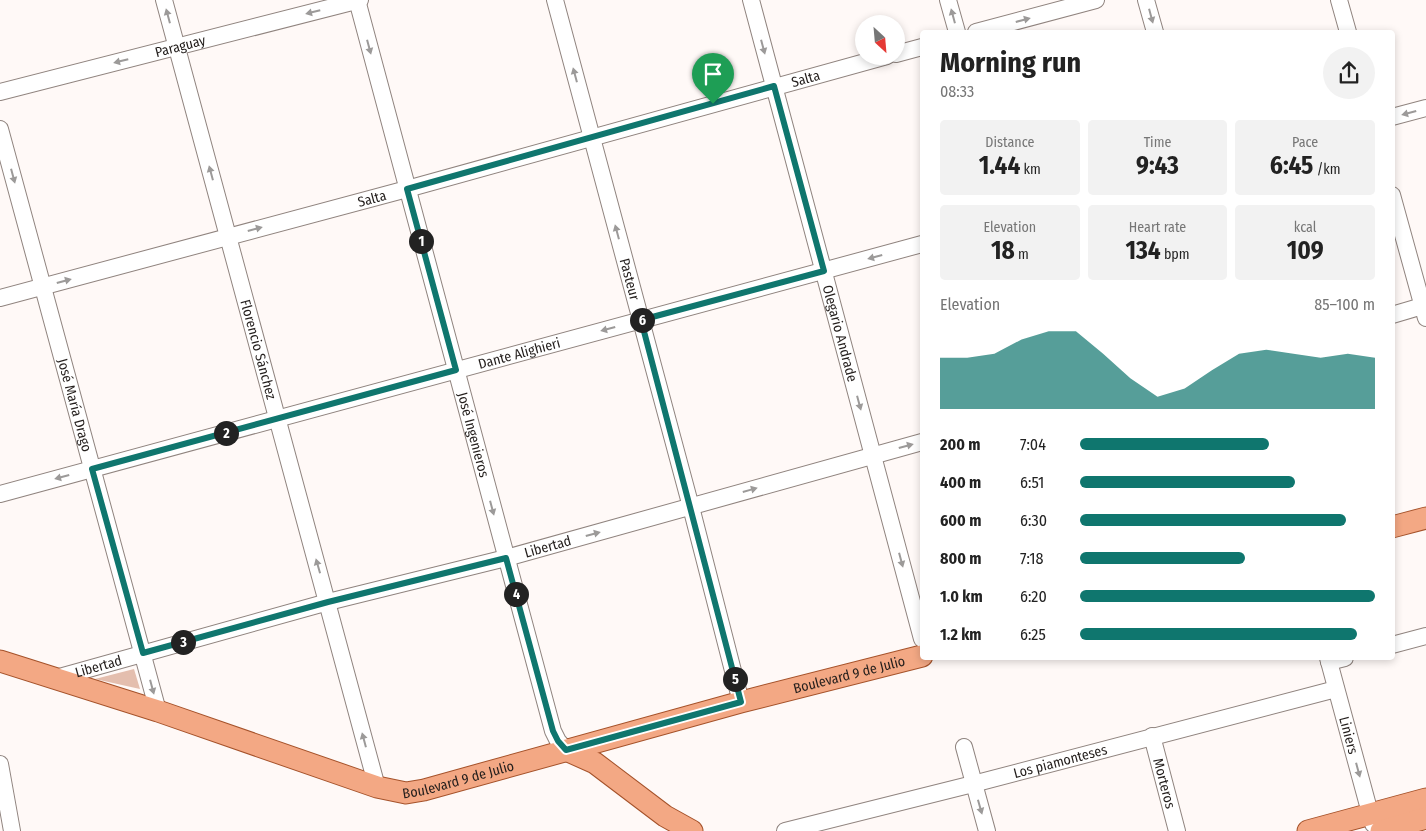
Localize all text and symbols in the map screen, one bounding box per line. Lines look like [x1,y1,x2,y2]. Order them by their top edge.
one-way arrow [305,8,320,16]
one-way arrow [164,9,172,24]
one-way arrow [948,9,956,24]
one-way arrow [1147,9,1155,24]
north arrow [855,15,905,65]
map controls [855,15,905,65]
one-way arrow [1015,16,1030,24]
street label: Paraguay [153,32,208,61]
one-way arrow [365,40,373,55]
one-way arrow [760,40,768,55]
text: Morning run [940,46,1081,79]
button: share [1323,47,1375,99]
pin [692,53,734,104]
one-way arrow [114,57,129,65]
icon: arrive [699,60,727,88]
street label: Salta [790,67,822,91]
one-way arrow [571,68,579,83]
text: 08:33 [940,82,974,101]
one-way arrow [1402,109,1417,117]
text: Distance [985,134,1034,151]
text: Time [1144,134,1171,151]
text: Pace [1292,134,1318,151]
text: 1.44 [979,151,1020,181]
text: 9:43 [1136,151,1179,181]
text: 6:45 [1270,151,1313,181]
text: km [1020,161,1041,178]
text: /km [1313,161,1341,178]
one-way arrow [206,166,214,181]
one-way arrow [9,169,17,184]
street label: Salta [356,187,388,211]
text: Elevation [983,219,1036,236]
text: Heart rate [1129,219,1186,236]
text: kcal [1294,219,1317,236]
one-way arrow [613,224,621,240]
one-way arrow [247,225,262,233]
pin: 1 [408,228,434,254]
text: 1 [419,233,424,250]
text: 18 [991,236,1015,266]
text: 134 [1125,236,1161,266]
text: 109 [1287,236,1324,266]
text: m [1015,246,1029,263]
text: bpm [1161,246,1190,263]
one-way arrow [868,253,883,261]
street label: Pasteur [616,256,643,302]
one-way arrow [57,277,72,285]
street label: Olegario Andrade [819,283,861,384]
text: Elevation [940,295,1000,314]
text: 85–100 m [1314,295,1375,314]
street label: Florencio Sánchez [236,298,280,402]
pin: 6 [630,308,654,332]
text: 6 [639,312,646,329]
one-way arrow [600,326,615,334]
street label: Dante Alighieri [476,334,562,373]
street label: José María Drago [54,357,95,454]
street label: José Ingenieros [454,390,493,479]
one-way arrow [855,395,863,410]
pin: 2 [214,420,238,446]
text: 2 [223,425,230,442]
text: 200 m [940,435,980,454]
text: 7:04 [1020,435,1046,454]
one-way arrow [899,442,914,450]
one-way arrow [55,473,70,481]
text: 400 m [940,473,981,492]
text: 6:51 [1020,473,1044,492]
one-way arrow [742,486,757,494]
one-way arrow [489,501,497,516]
text: 600 m [940,511,981,530]
text: 6:30 [1020,511,1047,530]
one-way arrow [586,529,601,537]
street label: Libertad [522,532,573,561]
text: 800 m [940,549,981,568]
text: 7:18 [1020,549,1043,568]
one-way arrow [897,552,905,567]
one-way arrow [313,559,321,574]
pin: 4 [504,582,528,606]
text: 4 [513,586,520,603]
text: 1.0 km [940,587,983,606]
text: 6:20 [1020,587,1047,606]
text: 1.2 km [940,625,982,644]
text: 6:25 [1020,625,1046,644]
pin: 3 [170,630,196,654]
text: 3 [180,634,187,651]
street label: Libertad [73,652,124,681]
street label: Boulevard 9 de Julio [792,653,907,697]
pin: 5 [722,666,748,692]
text: 5 [732,671,739,688]
one-way arrow [148,680,156,695]
street label: Liniers [1335,715,1362,756]
one-way arrow [360,733,368,748]
street label: Los piamonteses [1012,741,1109,782]
street label: Boulevard 9 de Julio [401,757,516,802]
street label: Morteros [1149,757,1179,811]
one-way arrow [1354,762,1362,777]
one-way arrow [976,800,984,815]

